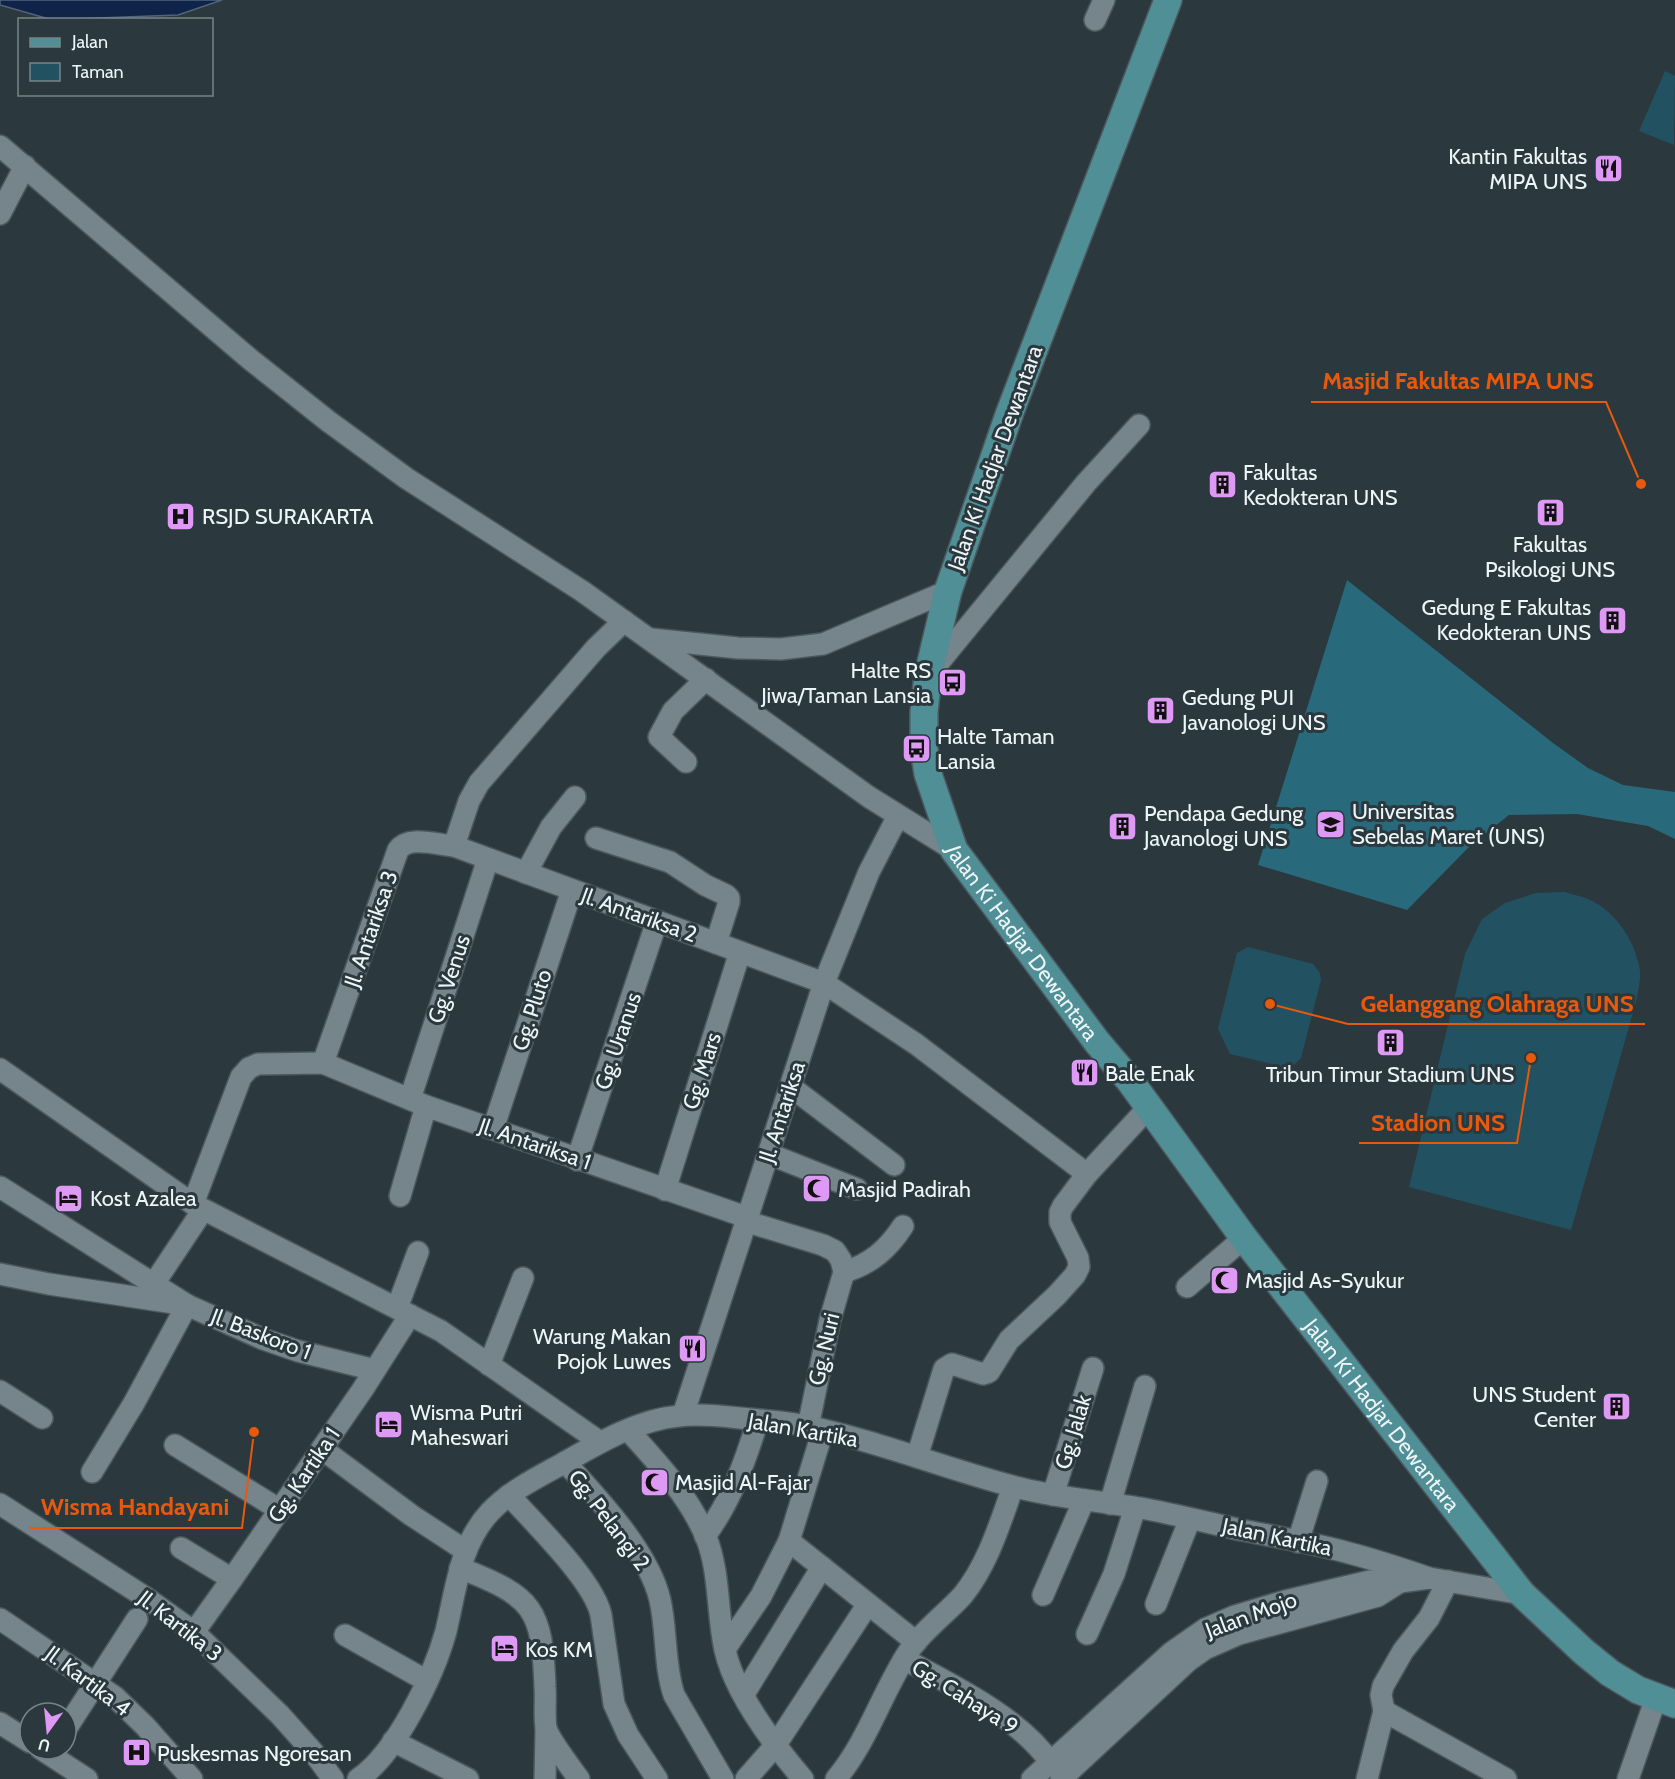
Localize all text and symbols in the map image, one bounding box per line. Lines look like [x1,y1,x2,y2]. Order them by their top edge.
legend [18,18,213,96]
text: Jalan [71,31,108,53]
text: Taman [72,61,124,83]
place label: Kantin Fakultas MIPA UNS [1448,143,1587,195]
restaurant icon: Kantin Fakultas MIPA UNS [1592,153,1624,185]
street label: Jalan Ki Hadjar Dewantara [941,341,1048,575]
callout: Masjid Fakultas MIPA UNS [1311,360,1606,402]
text: Masjid Fakultas MIPA UNS [1322,366,1594,395]
place label: Fakultas Kedokteran UNS [1243,459,1398,511]
building icon: Fakultas Kedokteran UNS [1206,469,1238,501]
building icon: Fakultas Psikologi UNS [1534,496,1566,528]
hospital icon: RSJD SURAKARTA [165,500,197,532]
place label: RSJD SURAKARTA [202,503,374,530]
place label: Fakultas Psikologi UNS [1485,531,1615,583]
place label: Gedung E Fakultas Kedokteran UNS [1422,594,1591,646]
building icon: Gedung E Fakultas Kedokteran UNS [1596,604,1628,636]
place label: Halte RS Jiwa/Taman Lansia [760,657,931,709]
bus stop icon: Halte RS Jiwa/Taman Lansia [936,667,968,699]
place label: Gedung PUI Javanologi UNS [1181,684,1326,736]
building icon: Gedung PUI Javanologi UNS [1145,694,1177,726]
place label: Halte Taman Lansia [937,723,1055,775]
bus stop icon: Halte Taman Lansia [900,733,932,765]
place label: Universitas Sebelas Maret (UNS) [1352,798,1546,850]
place label: Pendapa Gedung Javanologi UNS [1143,800,1304,852]
school or university icon: Universitas Sebelas Maret (UNS) [1315,808,1347,840]
building icon: Pendapa Gedung Javanologi UNS [1107,810,1139,842]
street label: Jalan Ki Hadjar Dewantara [940,841,1105,1046]
street label: Jl. Antariksa 3 [338,867,404,992]
street label: Jl. Antariksa 2 [576,881,701,948]
street label: Gg. Venus [422,931,476,1027]
street label: Gg. Pluto [506,966,558,1054]
callout: Gelanggang Olahraga UNS [1348,982,1645,1024]
street label: Gg. Uranus [589,989,647,1093]
text: Gelanggang Olahraga UNS [1360,989,1634,1018]
building icon: Tribun Timur Stadium UNS [1374,1026,1406,1058]
street label: Gg. Mars [677,1029,727,1113]
restaurant icon: Bale Enak [1068,1057,1100,1089]
street label: Jl. Antariksa [753,1058,811,1167]
place label: Bale Enak [1105,1060,1195,1087]
place label: Tribun Timur Stadium UNS [1266,1061,1515,1088]
callout: Stadion UNS [1359,1101,1517,1143]
text: Stadion UNS [1371,1108,1505,1137]
street label: Jl. Antariksa 1 [474,1112,595,1176]
mosque icon: Masjid Padirah [801,1173,833,1205]
place label: Masjid Padirah [838,1176,971,1203]
hotel icon: Kost Azalea [53,1182,85,1214]
place label: Kost Azalea [90,1185,197,1212]
mosque icon: Masjid As-Syukur [1208,1264,1240,1296]
place label: Masjid As-Syukur [1245,1267,1404,1294]
street label: Jl. Baskoro 1 [206,1302,315,1365]
street label: Gg. Nuri [803,1310,845,1388]
street label: Jalan Ki Hadjar Dewantara [1298,1312,1466,1517]
place label: Warung Makan Pojok Luwes [533,1323,671,1375]
restaurant icon: Warung Makan Pojok Luwes [676,1333,708,1365]
place label: UNS Student Center [1472,1381,1597,1433]
street label: Gg. Jalak [1049,1391,1097,1473]
building icon: UNS Student Center [1601,1391,1633,1423]
place label: Wisma Putri Maheswari [410,1399,522,1451]
street label: Jalan Kartika [745,1407,861,1453]
hotel icon: Wisma Putri Maheswari [373,1409,405,1441]
street label: Gg. Kartika 1 [262,1422,346,1528]
street label: Gg. Pelangi 2 [562,1464,656,1576]
mosque icon: Masjid Al-Fajar [638,1466,670,1498]
place label: Masjid Al-Fajar [675,1469,810,1496]
callout: Wisma Handayani [29,1486,242,1528]
text: Wisma Handayani [41,1492,229,1521]
street label: Jalan Kartika [1219,1512,1335,1562]
street label: Jl. Kartika 3 [132,1584,227,1667]
street label: Jalan Mojo [1201,1586,1300,1644]
hotel icon: Kos KM [488,1633,520,1665]
place label: Kos KM [525,1636,593,1663]
street label: Jl. Kartika 4 [39,1639,136,1722]
street label: Gg. Cahaya 9 [907,1654,1023,1740]
north arrow [18,1701,78,1761]
text: U [36,1734,52,1756]
hospital icon: Puskesmas Ngoresan [120,1737,152,1769]
place label: Puskesmas Ngoresan [157,1740,352,1767]

